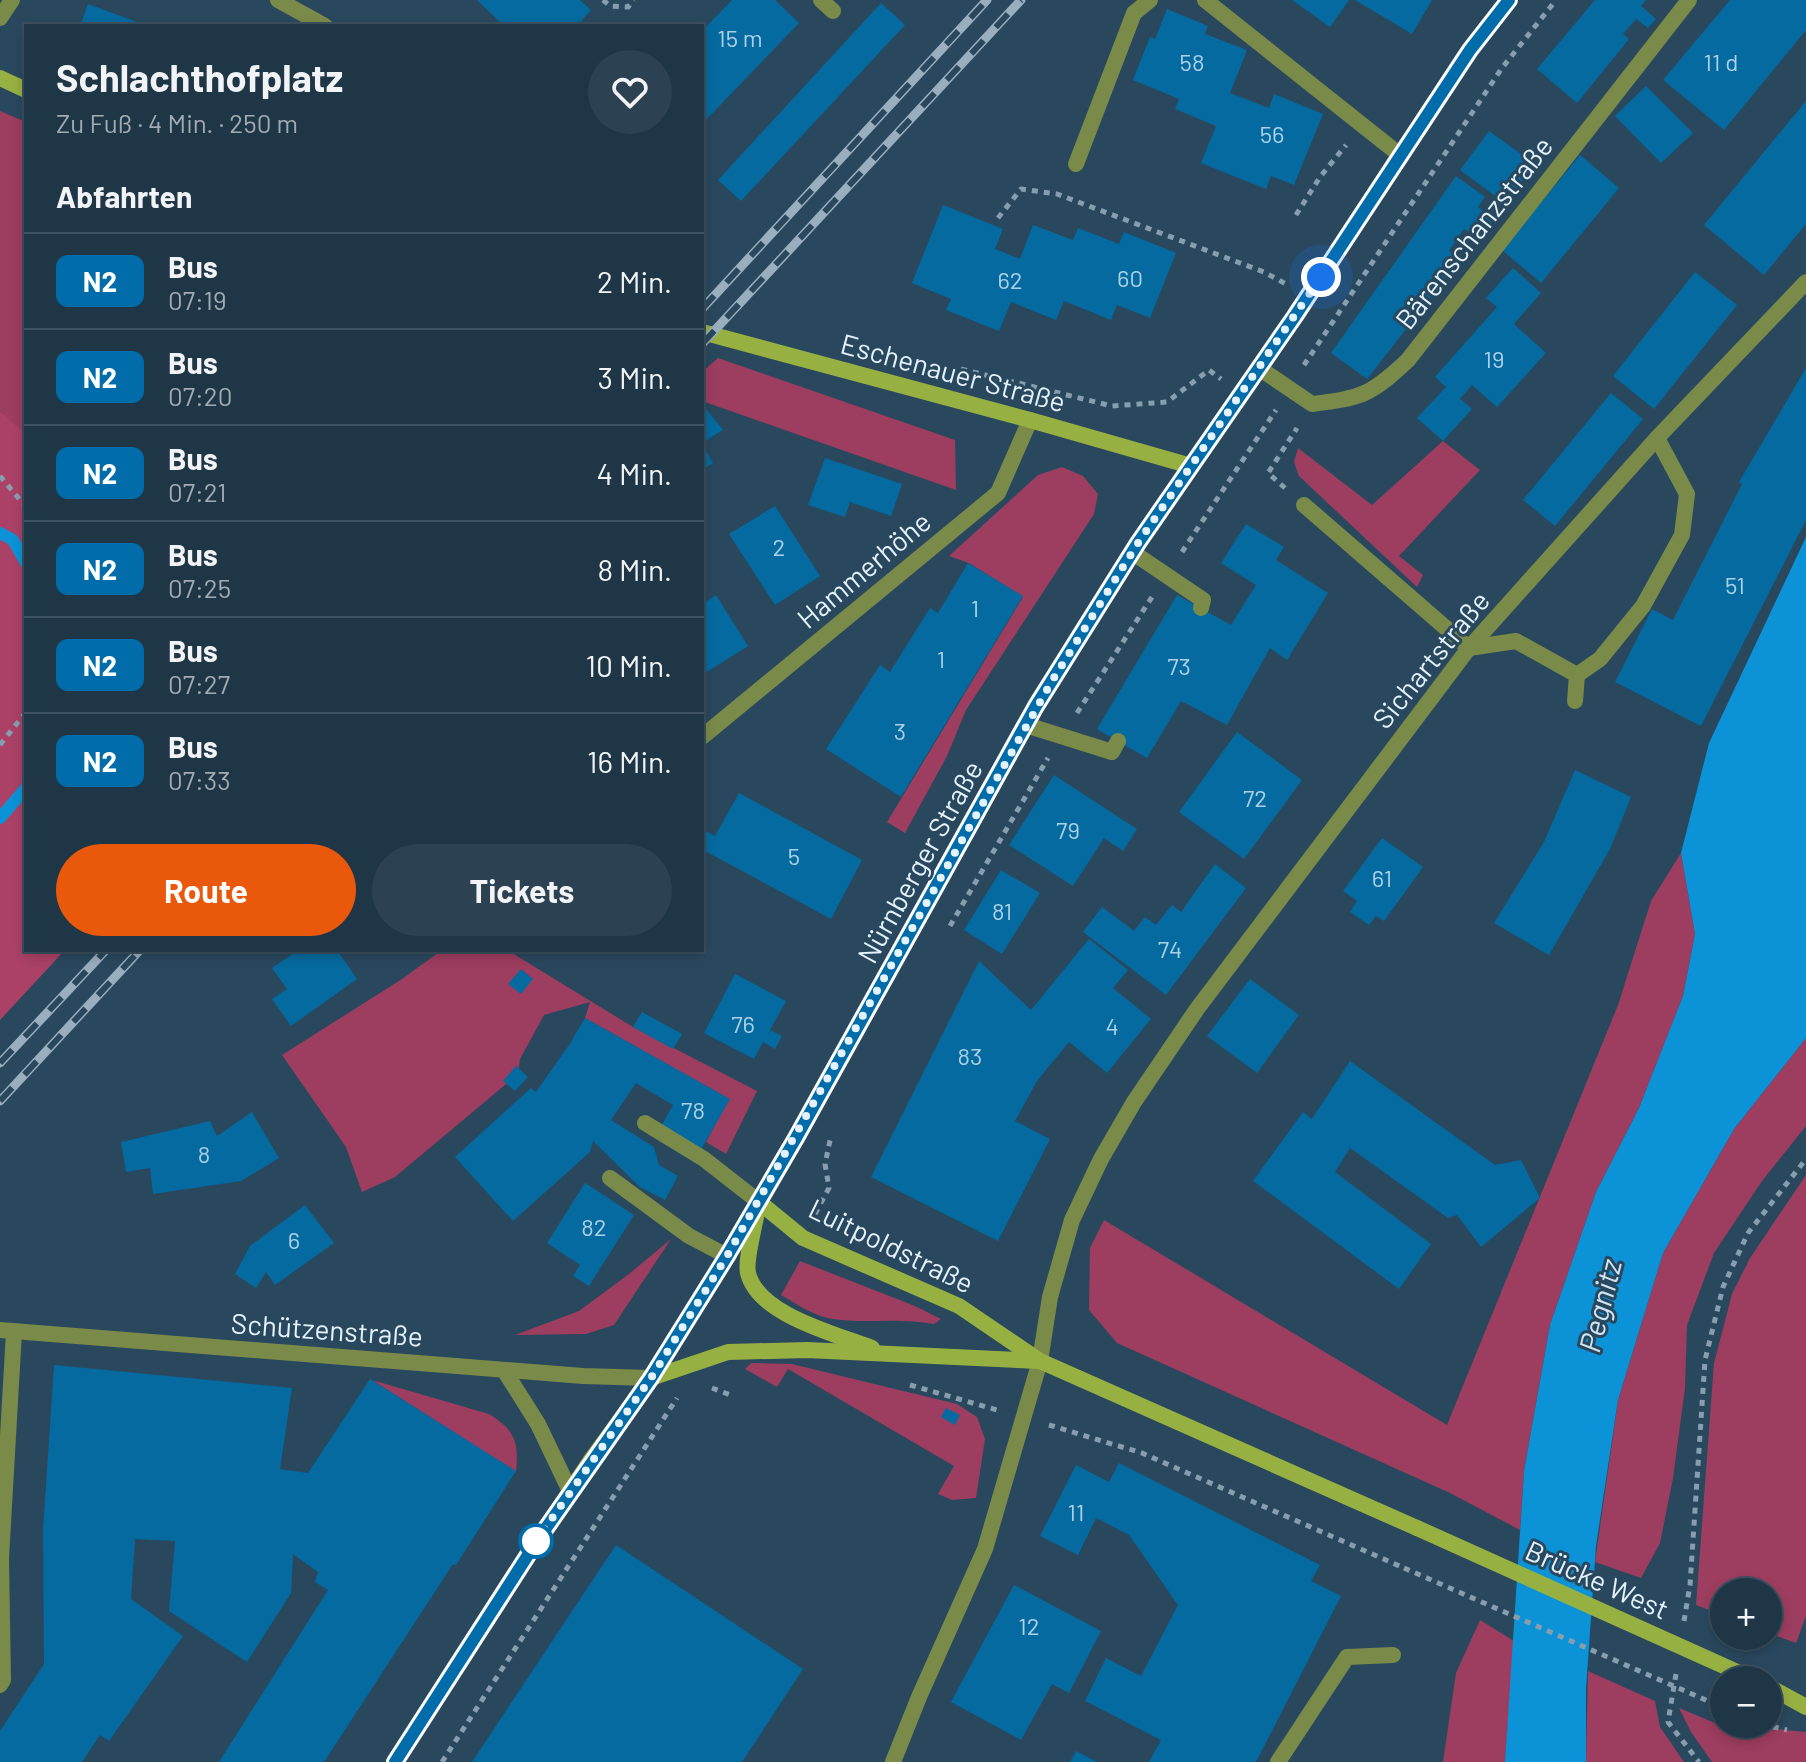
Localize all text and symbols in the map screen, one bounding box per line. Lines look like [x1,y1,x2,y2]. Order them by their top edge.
house number: 15 m [717,23,763,52]
house number: 58 [1180,47,1204,76]
house number: 11 d [1704,47,1738,76]
button: heart [588,50,672,134]
text: Schlachthofplatz [56,54,343,100]
text: Zu Fuß · 4 Min. · 250 m [56,107,298,138]
house number: 56 [1260,119,1284,148]
street label: Bärenschanzstraße [1387,129,1559,336]
text: Abfahrten [56,178,192,214]
text: Bus [168,248,218,284]
your location [1301,257,1341,297]
text: 2 Min. [597,263,672,299]
house number: 60 [1117,263,1143,292]
text: N2 [83,264,117,298]
house number: 62 [997,265,1023,294]
text: 07:19 [168,284,226,315]
street label: Eschenauer Straße [837,326,1069,418]
text: Bus [168,344,218,380]
house number: 19 [1484,344,1504,373]
text: 3 Min. [598,359,672,395]
text: N2 [83,360,117,394]
text: 07:20 [168,380,232,411]
text: Bus [168,440,218,476]
text: 4 Min. [596,455,672,491]
text: N2 [83,456,117,490]
text: 07:21 [168,476,226,507]
street label: Hammerhöhe [790,504,937,635]
house number: 2 [773,532,785,561]
text: Bus [168,536,218,572]
text: 8 Min. [597,551,672,587]
text: N2 [83,552,117,586]
house number: 51 [1725,570,1745,599]
text: 07:25 [168,572,231,603]
street label: Sichartstraße [1365,584,1496,735]
house number: 1 [971,593,979,622]
text: Bus [168,632,218,668]
house number: 1 [937,644,945,673]
text: 10 Min. [586,647,672,683]
text: N2 [83,648,117,682]
house number: 73 [1167,651,1191,680]
text: 07:27 [168,668,230,699]
house number: 3 [894,716,906,745]
text: Bus [168,728,218,764]
text: 16 Min. [587,743,672,779]
text: N2 [83,744,117,778]
street label: Nürnberger Straße [849,754,989,969]
text: 07:33 [168,764,231,795]
house number: 72 [1243,783,1267,812]
house number: 79 [1056,815,1080,844]
house number: 5 [788,841,800,870]
button: Route [56,844,356,936]
button: Tickets [372,844,672,936]
house number: 61 [1372,863,1392,892]
house number: 81 [992,896,1012,925]
house number: 74 [1158,934,1182,963]
house number: 76 [731,1009,755,1038]
house number: 4 [1105,1011,1119,1040]
house number: 83 [958,1041,982,1070]
house number: 78 [681,1095,705,1124]
house number: 8 [198,1139,210,1168]
street label: Luitpoldstraße [804,1191,979,1300]
house number: 82 [581,1212,607,1241]
house number: 6 [288,1225,300,1254]
water label: Pegnitz [1570,1254,1628,1356]
street label: Schützenstraße [230,1305,424,1353]
house number: 11 [1068,1497,1084,1526]
unlabelled marker [519,1524,553,1558]
street label: Brücke West [1521,1532,1674,1626]
map controls [1710,1578,1782,1738]
button: + [1710,1578,1782,1650]
house number: 12 [1018,1611,1040,1640]
button: − [1710,1666,1782,1738]

